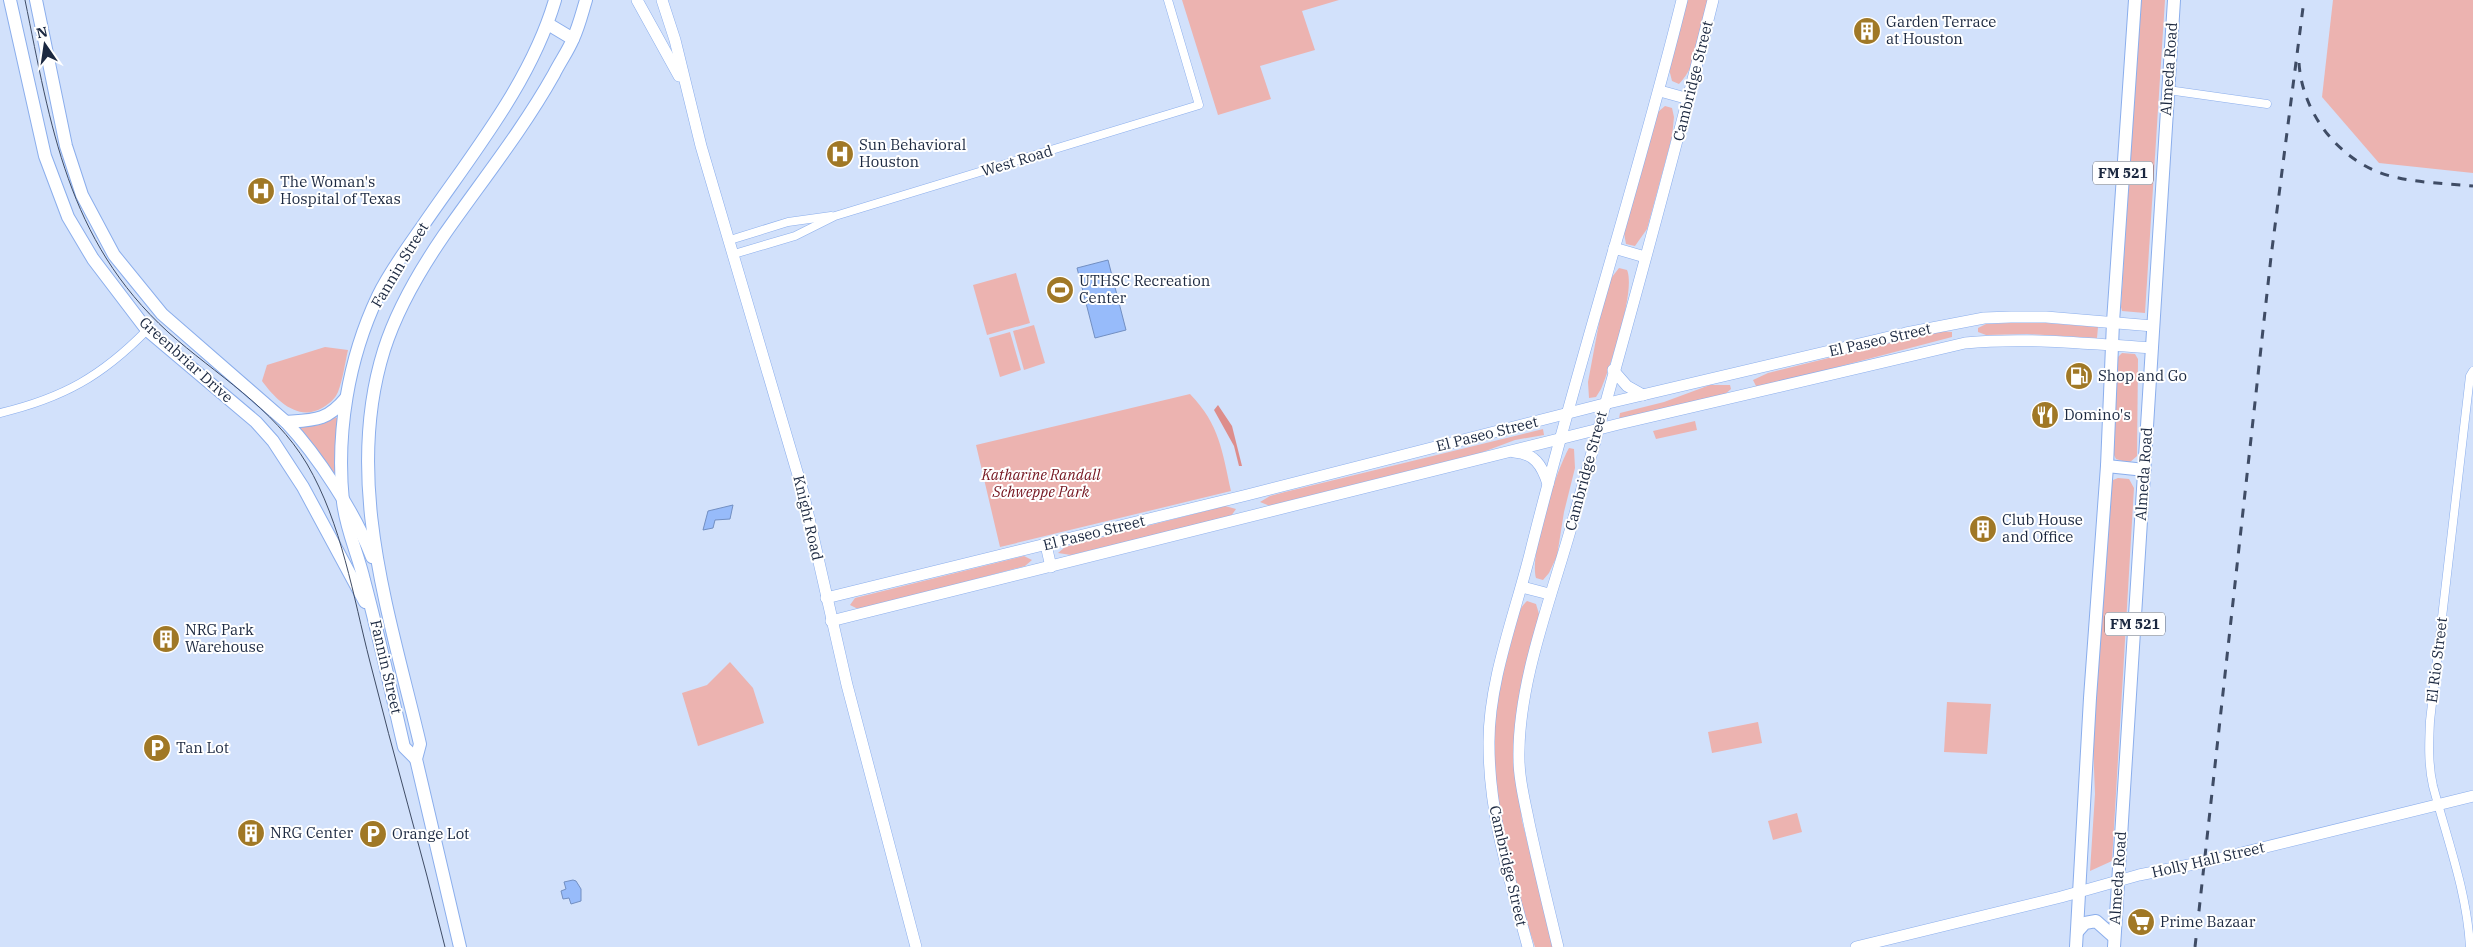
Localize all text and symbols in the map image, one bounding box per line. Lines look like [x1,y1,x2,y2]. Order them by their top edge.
place label: Garden Terrace at Houston [1886,12,1996,48]
building icon: Garden Terrace at Houston [1852,16,1882,46]
street label: Cambridge Street [1668,19,1717,143]
north arrow [20,20,70,70]
text: N [35,22,49,42]
street label: Almeda Road [2156,22,2181,116]
place label: Sun Behavioral Houston [859,135,966,171]
hospital icon: Sun Behavioral Houston [825,139,855,169]
street label: West Road [979,141,1055,180]
road number: FM 521 [2093,162,2153,184]
place label: The Woman's Hospital of Texas [280,172,401,208]
hospital icon: The Woman's Hospital of Texas [246,176,276,206]
street label: Fannin Street [367,219,432,311]
place label: UTHSC Recreation Center [1079,271,1211,307]
sports icon: UTHSC Recreation Center [1045,275,1075,305]
street label: Greenbriar Drive [136,313,237,407]
street label: El Paseo Street [1827,319,1933,361]
fuel station icon: Shop and Go [2064,361,2094,391]
place label: Shop and Go [2098,366,2187,385]
restaurant icon: Domino's [2030,400,2060,430]
place label: Domino's [2064,405,2131,424]
street label: Cambridge Street [1560,409,1611,533]
street label: El Paseo Street [1434,412,1540,455]
street label: Almeda Road [2131,427,2156,521]
park label: Katharine Randall Schweppe Park [980,465,1101,501]
street label: Knight Road [789,473,828,562]
place label: Club House and Office [2002,510,2083,546]
street label: El Paseo Street [1041,511,1147,554]
building icon: Club House and Office [1968,514,1998,544]
road number: FM 521 [2105,612,2165,636]
street label: El Rio Street [2422,616,2451,704]
street label: Fannin Street [366,618,407,716]
place label: NRG Park Warehouse [185,620,264,656]
building icon: NRG Park Warehouse [151,624,181,654]
parking icon: Tan Lot [142,733,172,763]
place label: Tan Lot [176,738,229,757]
street label: Cambridge Street [1485,804,1532,928]
building icon: NRG Center [236,818,266,848]
parking icon: Orange Lot [358,819,388,849]
place label: NRG Center [270,823,353,842]
place label: Orange Lot [392,824,469,843]
street label: Almeda Road [2105,831,2130,925]
street label: Holly Hall Street [2150,837,2266,882]
supermarket icon: Prime Bazaar [2126,907,2156,937]
place label: Prime Bazaar [2160,912,2256,931]

